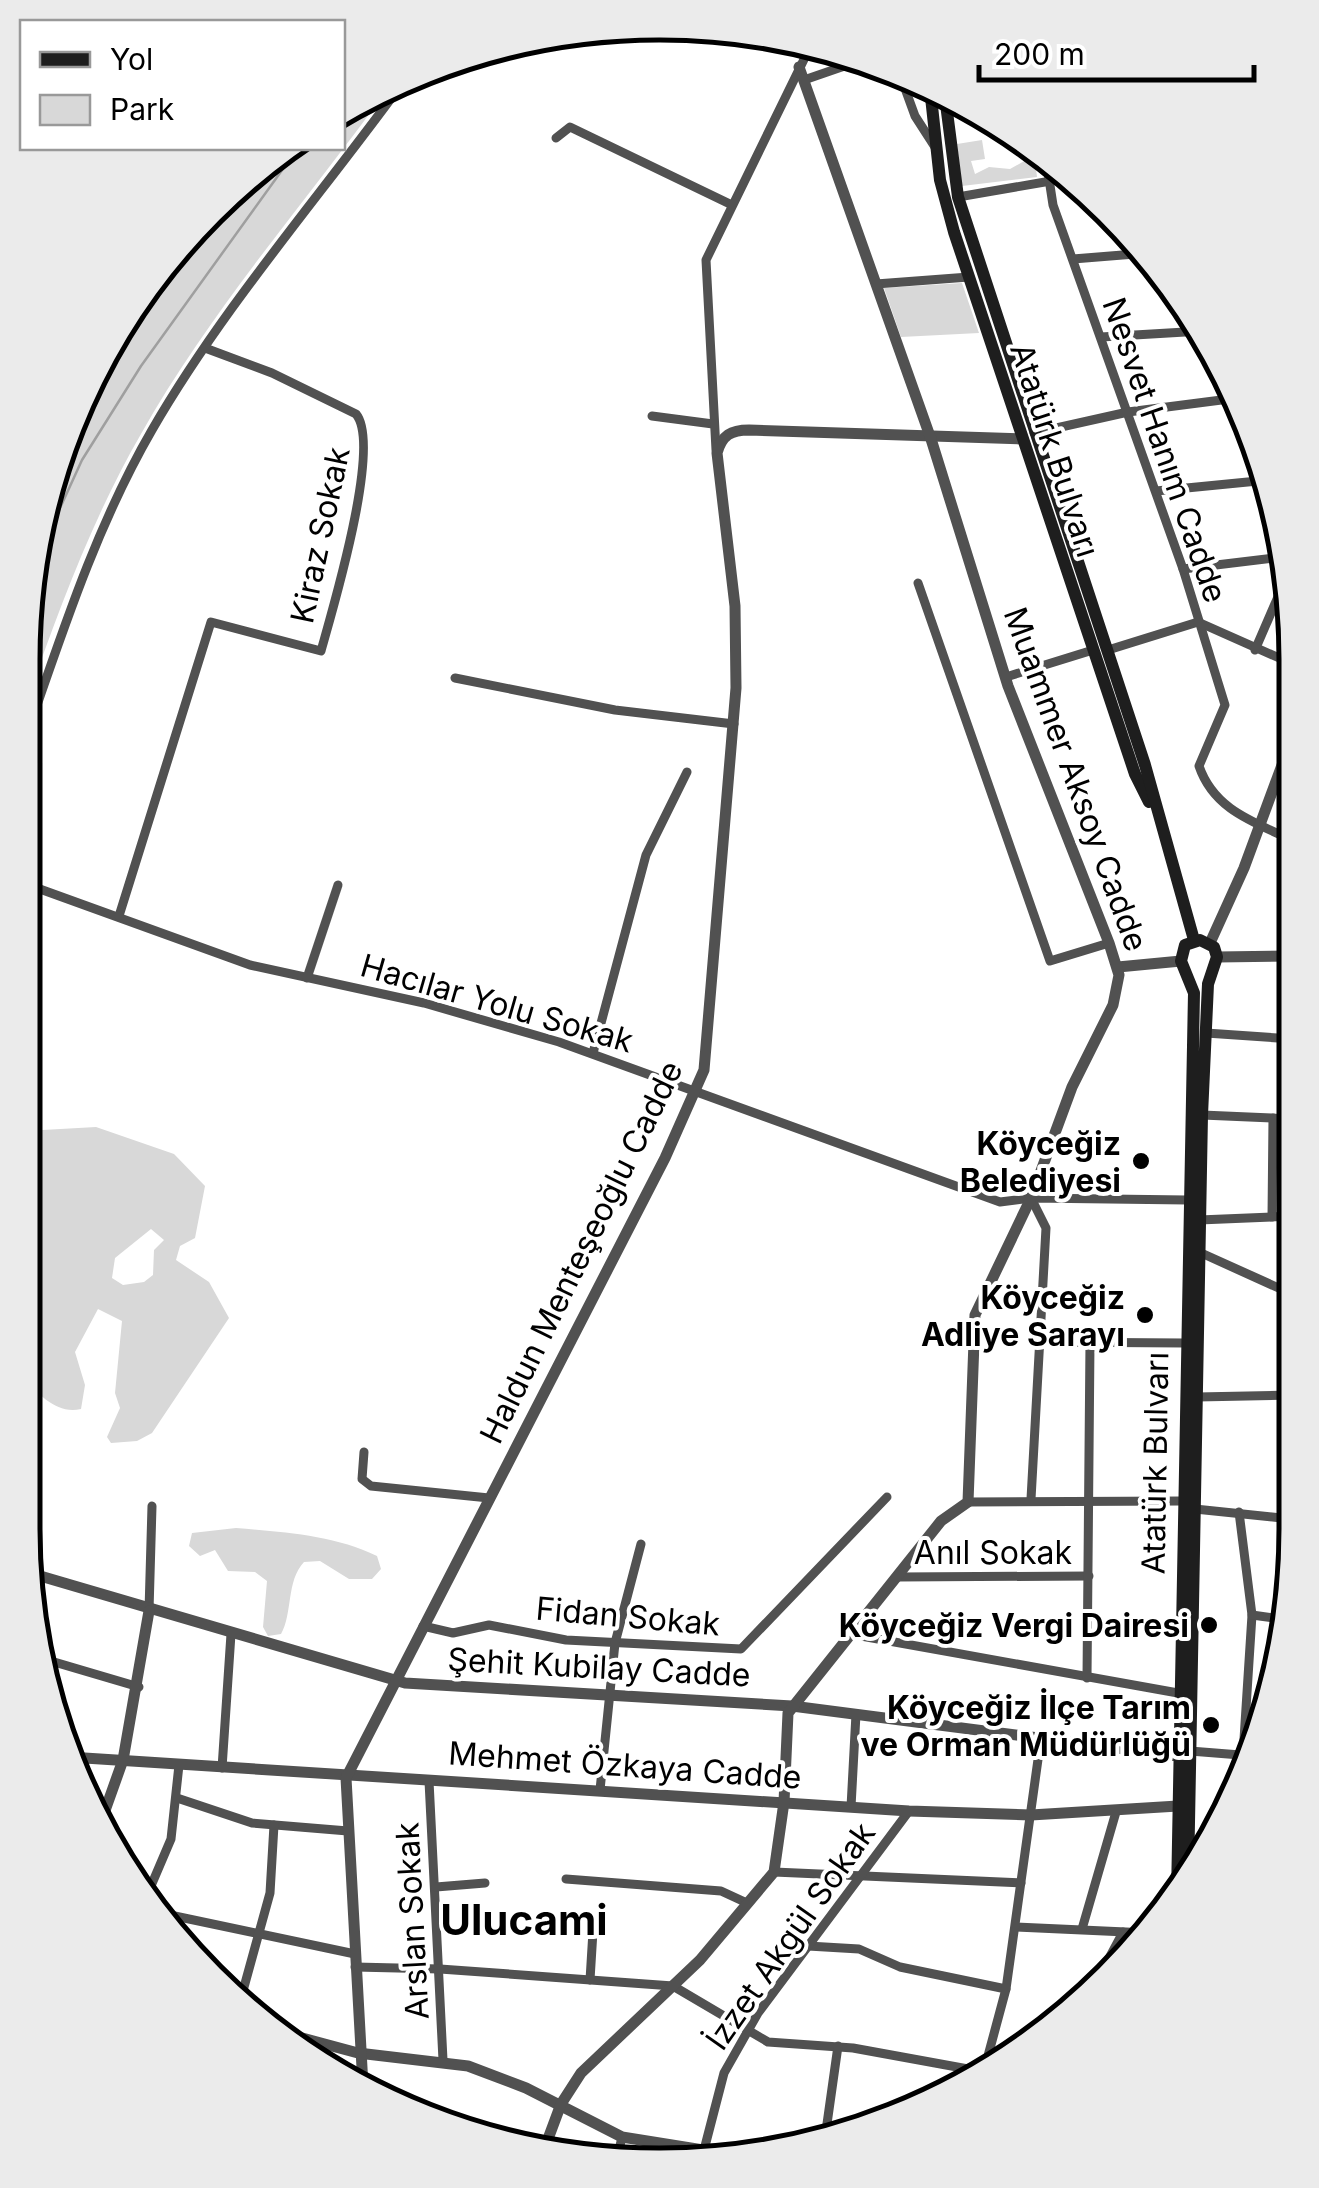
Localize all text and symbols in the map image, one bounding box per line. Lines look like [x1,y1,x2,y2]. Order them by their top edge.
legend [20,20,345,150]
scale bar [979,20,1254,82]
text: 200 m [994,36,1085,72]
text: Yol [110,41,153,77]
text: Park [110,91,175,127]
street label: Nesvet Hanım Cadde [1095,292,1235,608]
street label: Atatürk Bulvarı [1002,338,1108,562]
street label: Kiraz Sokak [282,443,358,627]
street label: Muammer Aksoy Cadde [996,602,1156,956]
street label: Hacılar Yolu Sokak [356,945,638,1061]
street label: Haldun Menteşeoğlu Cadde [471,1055,691,1449]
place label: Köyceğiz Belediyesi [960,1124,1121,1200]
marker: Köyceğiz Belediyesi [1130,1150,1152,1172]
place label: Köyceğiz Adliye Sarayı [921,1278,1125,1354]
marker: Köyceğiz Adliye Sarayı [1134,1304,1156,1326]
street label: Atatürk Bulvarı [1134,1351,1176,1575]
street label: Anıl Sokak [914,1533,1073,1572]
street label: Fidan Sokak [534,1589,722,1644]
place label: Köyceğiz Vergi Dairesi [839,1606,1189,1645]
marker: Köyceğiz Vergi Dairesi [1198,1614,1220,1636]
street label: Şehit Kubilay Cadde [446,1640,752,1694]
place label: Köyceğiz İlçe Tarım ve Orman Müdürlüğü [860,1688,1191,1764]
marker: Köyceğiz İlçe Tarım ve Orman Müdürlüğü [1200,1714,1222,1736]
street label: Mehmet Özkaya Cadde [447,1733,803,1797]
street label: İzzet Akgül Sokak [697,1814,883,2057]
street label: Arslan Sokak [387,1821,437,2021]
district label: Ulucami [440,1894,608,1945]

